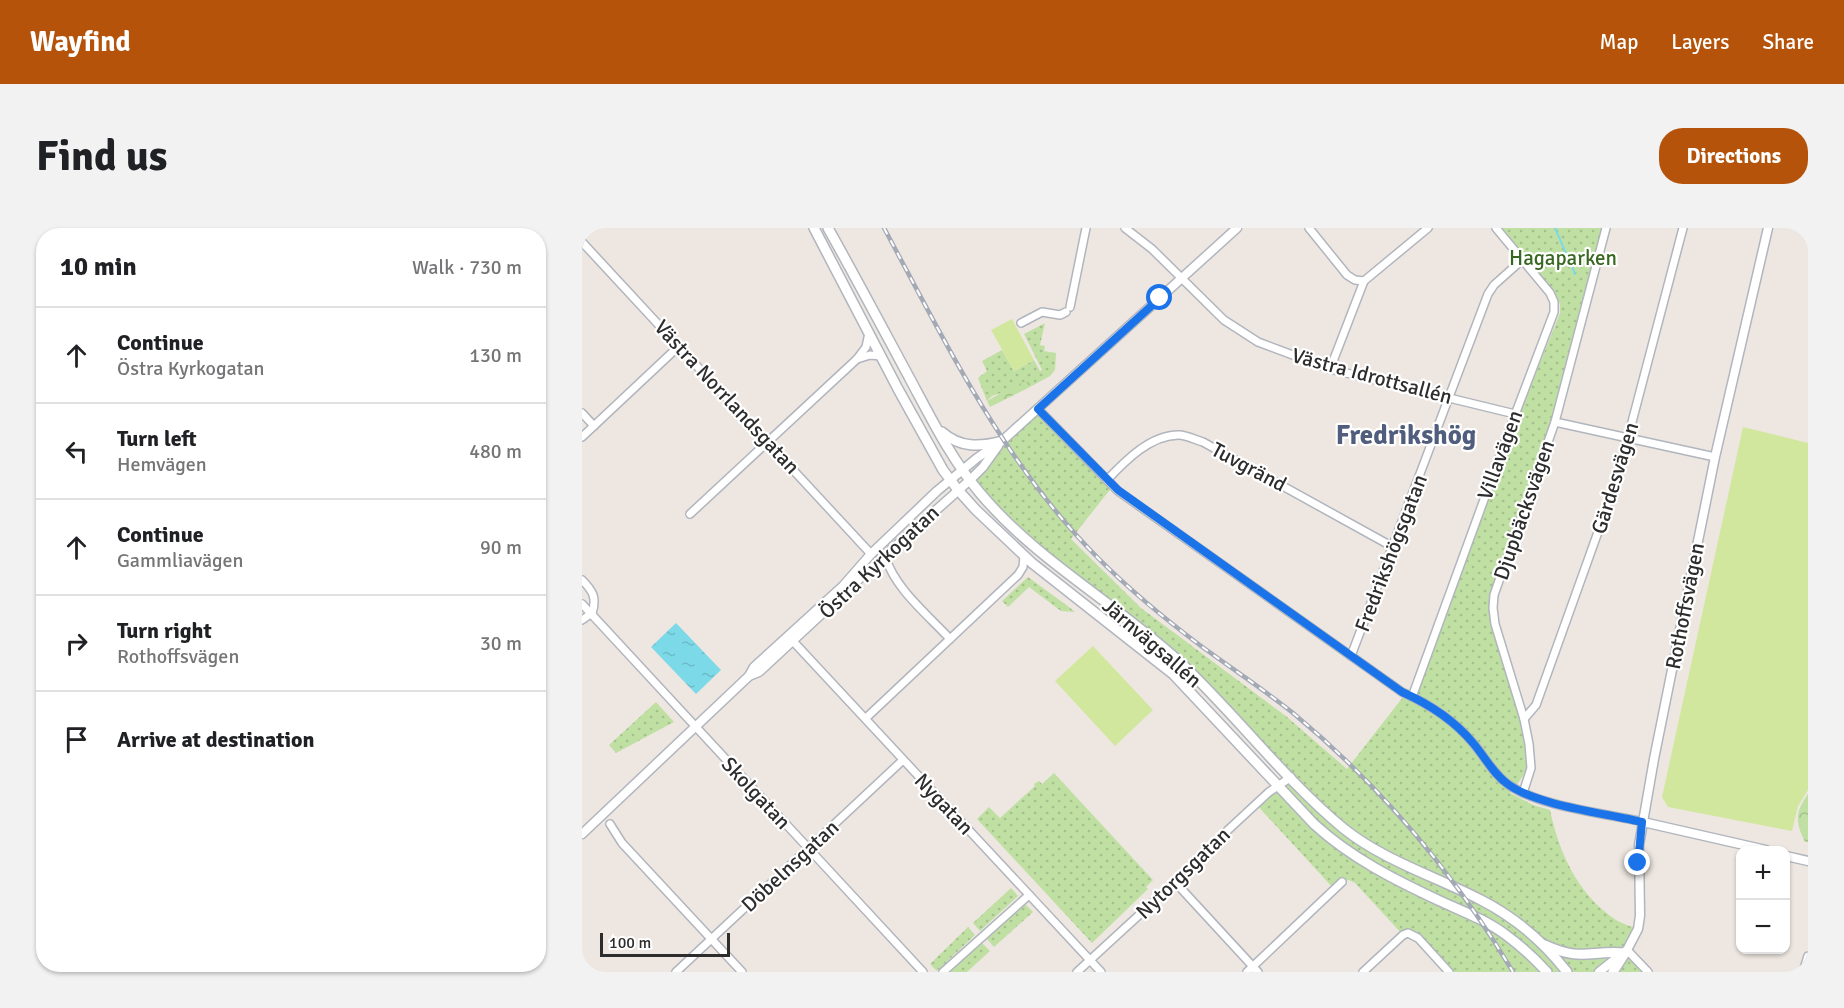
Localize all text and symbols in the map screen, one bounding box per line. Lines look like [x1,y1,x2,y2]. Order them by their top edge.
text: Wayfind [30,25,131,59]
text: Map [1600,29,1638,55]
text: Layers [1671,29,1729,55]
text: Share [1762,29,1814,55]
button: Directions [1659,128,1808,184]
text: Find us [36,131,167,182]
park label: Hagaparken [1509,245,1617,271]
text: 10 min [60,251,137,283]
text: Walk · 730 m [412,255,522,280]
route start [1146,284,1172,310]
street label: Västra Norrlandsgatan [649,314,805,480]
text: Continue [117,329,204,356]
icon: ahead [60,339,93,372]
street label: Västra Idrottsallén [1289,342,1455,410]
text: 130 m [469,343,522,368]
text: Östra Kyrkogatan [117,356,265,381]
street label: Villavägen [1472,407,1528,503]
district label: Fredrikshög [1336,419,1476,452]
street label: Gärdesvägen [1586,419,1644,537]
text: Turn left [117,425,197,452]
icon: left [60,435,93,468]
street label: Tuvgränd [1207,436,1291,498]
street label: Djupbäcksvägen [1488,437,1560,583]
text: 480 m [469,439,522,464]
text: Hemvägen [117,452,207,477]
street label: Fredrikshögsgatan [1349,471,1433,635]
street label: Östra Kyrkogatan [813,500,945,624]
text: Continue [117,521,204,548]
icon: ahead [60,531,93,564]
text: 90 m [480,535,522,560]
street label: Rothoffsvägen [1660,540,1710,672]
text: Gammliavägen [117,548,244,573]
street label: Järnvägsallén [1097,593,1207,693]
text: Turn right [117,617,212,644]
icon: right [60,627,93,660]
text: 30 m [480,631,522,656]
text: Rothoffsvägen [117,644,239,669]
icon: arrive [60,723,93,756]
text: Arrive at destination [117,726,314,753]
street label: Skolgatan [716,751,796,835]
street label: Nygatan [909,768,979,840]
street label: Döbelnsgatan [736,814,844,918]
street label: Nytorgsgatan [1130,822,1236,924]
map controls [1736,846,1790,954]
button: + [1736,846,1790,900]
route end [1624,849,1650,875]
button: − [1736,900,1790,954]
scale bar [600,930,730,958]
text: 100 m [609,933,651,953]

